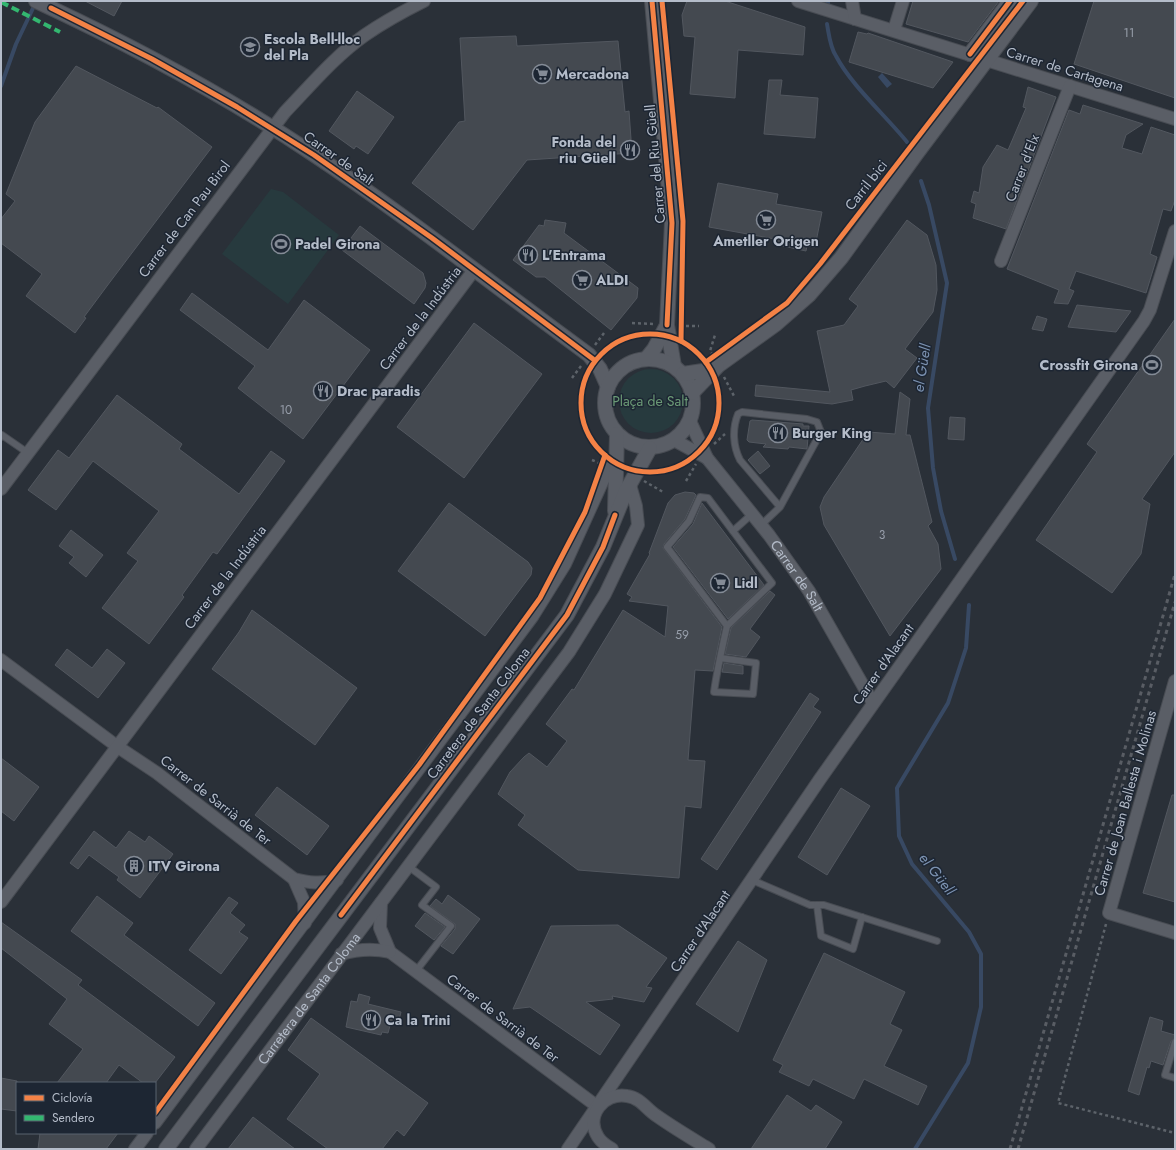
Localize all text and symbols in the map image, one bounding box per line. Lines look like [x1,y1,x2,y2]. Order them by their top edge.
house number: 11 [1124,24,1134,42]
place label: Escola Bell-lloc del Pla [264,29,360,65]
school or university icon: Escola Bell-lloc del Pla [239,36,261,58]
street label: Carrer de Cartagena [1004,42,1126,96]
supermarket icon: Mercadona [531,63,553,85]
place label: Mercadona [556,64,629,84]
street label: Carrer del Riu Güell [640,104,670,224]
street label: Carrer de Salt [300,126,379,190]
street label: Carrer d'Elx [1000,131,1044,205]
place label: Fonda del riu Güell [552,132,616,168]
restaurant icon: Fonda del riu Güell [619,139,641,161]
street label: Carrer de Can Pau Birol [133,156,235,282]
street label: Carril bici [840,156,892,214]
supermarket icon: Ametller Origen [755,209,777,231]
place label: Ametller Origen [712,231,819,251]
sports icon: Padel Girona [270,233,292,255]
place label: Padel Girona [295,234,380,254]
restaurant icon: L'Entrama [517,244,539,266]
place label: L'Entrama [542,245,606,265]
street label: Carrer de la Indústria [374,262,466,374]
supermarket icon: ALDI [571,269,593,291]
place label: ALDI [595,270,628,290]
water label: el Güell [907,342,937,394]
sports icon: Crossfit Girona [1141,354,1163,376]
place label: Crossfit Girona [1040,355,1138,375]
restaurant icon: Drac paradis [312,380,334,402]
place label: Drac paradis [337,381,421,401]
park label: Plaça de Salt [612,391,688,411]
house number: 10 [280,401,292,419]
restaurant icon: Burger King [767,422,789,444]
place label: Burger King [792,423,872,443]
street label: Carrer de la Indústria [179,521,271,633]
house number: 3 [879,526,886,544]
street label: Carrer de Salt [766,536,829,615]
supermarket icon: Lidl [709,572,731,594]
place label: Lidl [734,573,758,593]
street label: Carrer d'Alacant [848,619,919,709]
house number: 59 [675,626,689,644]
street label: Carretera de Santa Coloma [422,643,534,783]
street label: Carrer de Joan Ballesta i Molinas [1089,708,1161,898]
street label: Carrer de Sarrià de Ter [156,750,276,850]
water label: el Güell [913,848,961,900]
building icon: ITV Girona [123,855,145,877]
place label: ITV Girona [148,856,220,876]
street label: Carrer d'Alacant [665,885,735,976]
street label: Carretera de Santa Coloma [253,928,365,1069]
street label: Carrer de Sarrià de Ter [442,969,564,1067]
restaurant icon: Ca la Trini [360,1009,382,1031]
place label: Ca la Trini [385,1010,450,1030]
legend [16,1082,156,1134]
text: Ciclovía [52,1089,93,1107]
text: Sendero [52,1109,95,1127]

